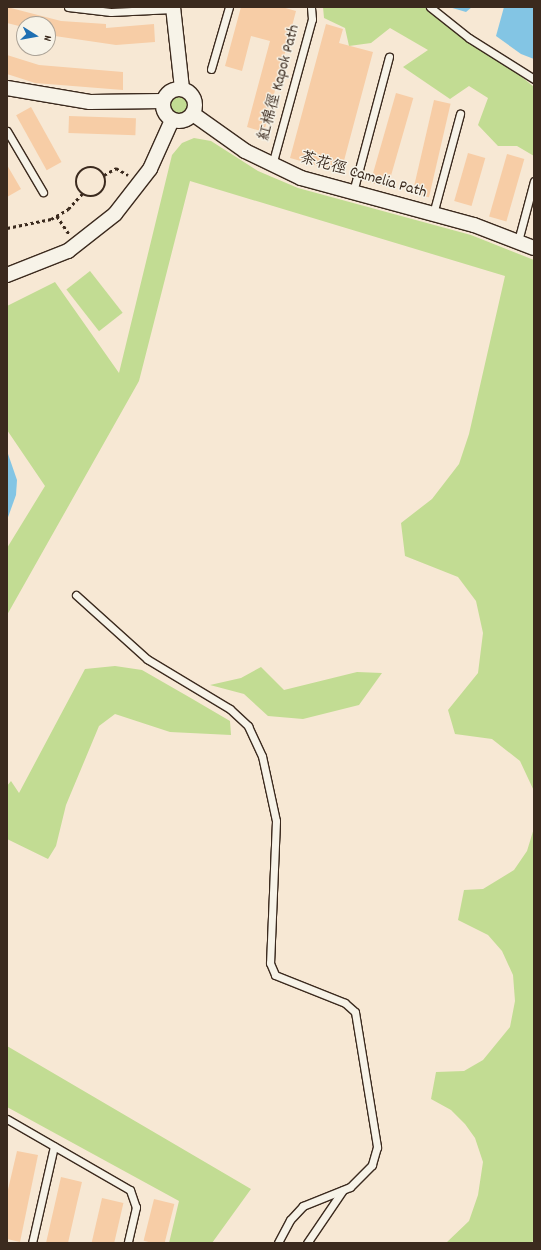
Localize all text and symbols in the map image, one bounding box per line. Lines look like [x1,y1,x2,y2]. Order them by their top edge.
north arrow [16,16,56,56]
street label: 紅棉徑 Kapok Path [255,23,305,143]
text: N [38,34,55,42]
street label: 茶花徑 Camelia Path [297,149,429,203]

